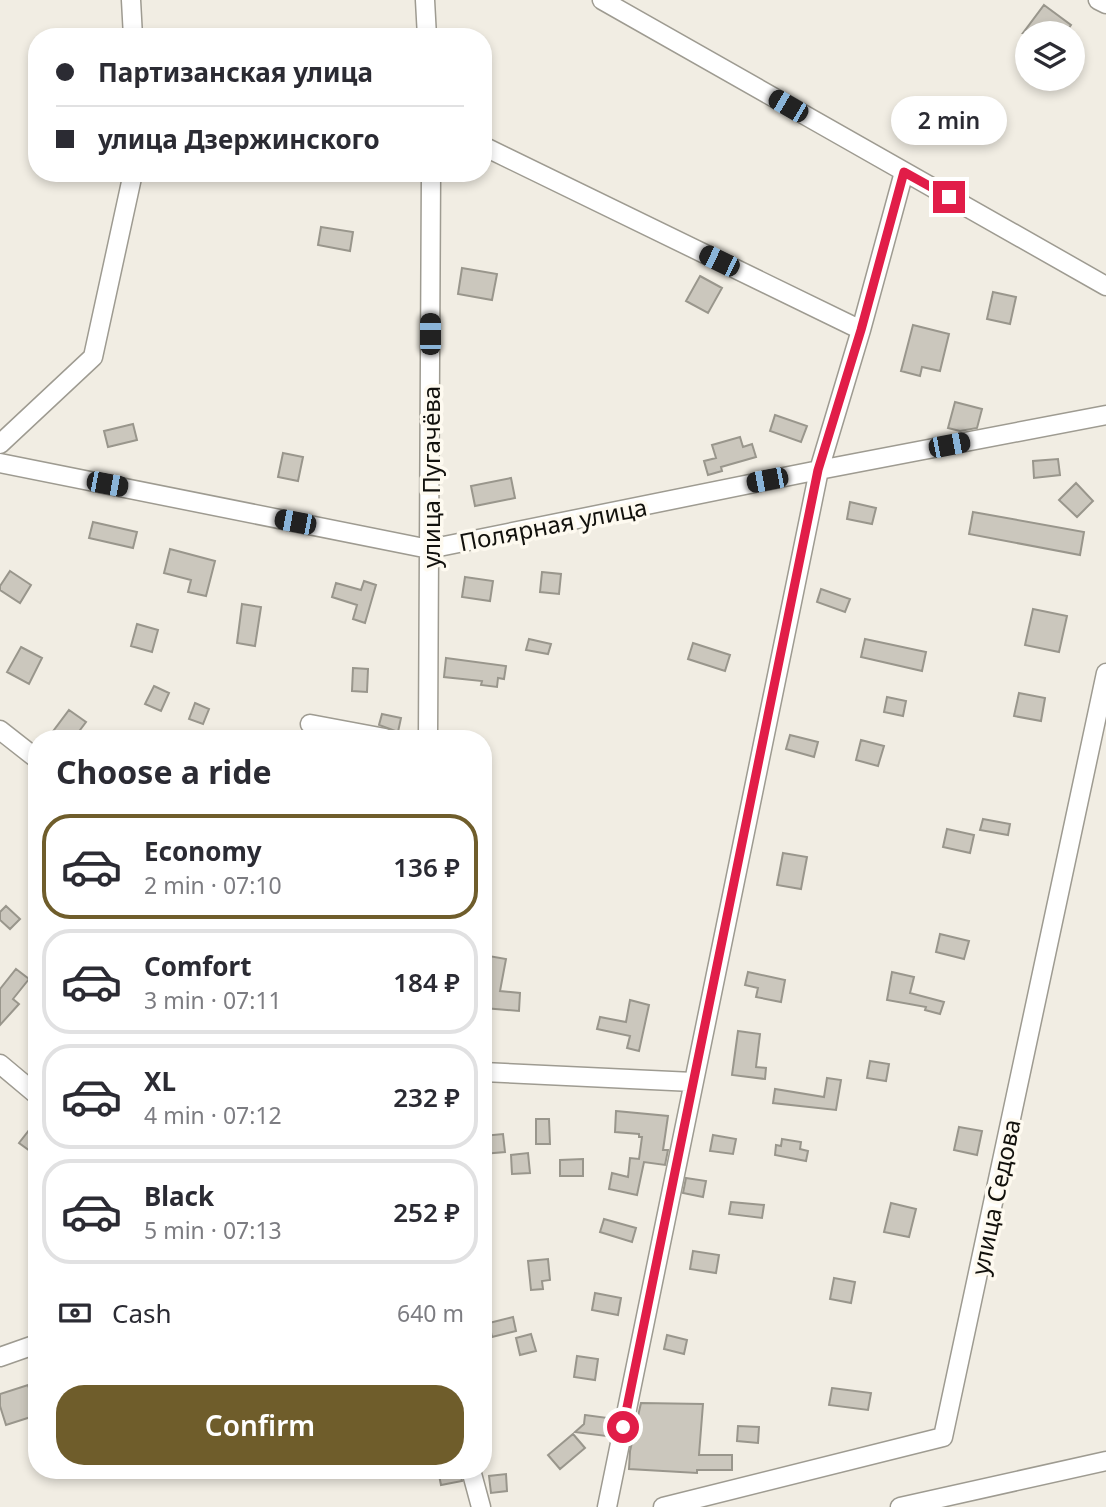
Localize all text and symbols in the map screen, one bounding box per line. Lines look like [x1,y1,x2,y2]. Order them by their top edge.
map controls [1015,21,1085,91]
button: layers [1015,21,1085,91]
text: Партизанская улица [98,54,373,90]
car [765,86,812,126]
callout: 2 min [891,96,1007,144]
text: 2 min [918,104,980,136]
text: улица Дзержинского [98,121,380,157]
route end [933,181,965,213]
car [696,242,743,280]
car [420,313,441,355]
street label: улица Пугачёва [414,386,447,568]
car [927,431,972,459]
car [745,466,790,494]
car [85,470,130,498]
street label: Полярная улица [456,490,650,558]
car [273,508,318,536]
text: Choose a ride [56,750,272,793]
text: Economy [144,833,262,869]
icon: car [60,835,123,898]
text: 136 ₽ [393,849,460,885]
text: 2 min · 07:10 [144,869,282,901]
text: Comfort [144,948,252,984]
icon: car [60,950,123,1013]
text: 184 ₽ [393,964,460,1000]
text: 3 min · 07:11 [144,984,282,1016]
text: XL [144,1063,176,1099]
icon: car [60,1065,123,1128]
text: 232 ₽ [393,1079,460,1115]
text: 4 min · 07:12 [144,1099,282,1131]
street label: улица Седова [962,1116,1028,1278]
text: Black [144,1178,214,1214]
icon: car [60,1180,123,1243]
text: 252 ₽ [393,1194,460,1230]
text: 5 min · 07:13 [144,1214,282,1246]
icon: cash [56,1294,94,1332]
text: Cash [112,1295,172,1331]
text: 640 m [397,1297,464,1329]
button: Confirm [56,1385,464,1465]
route start [607,1411,639,1443]

